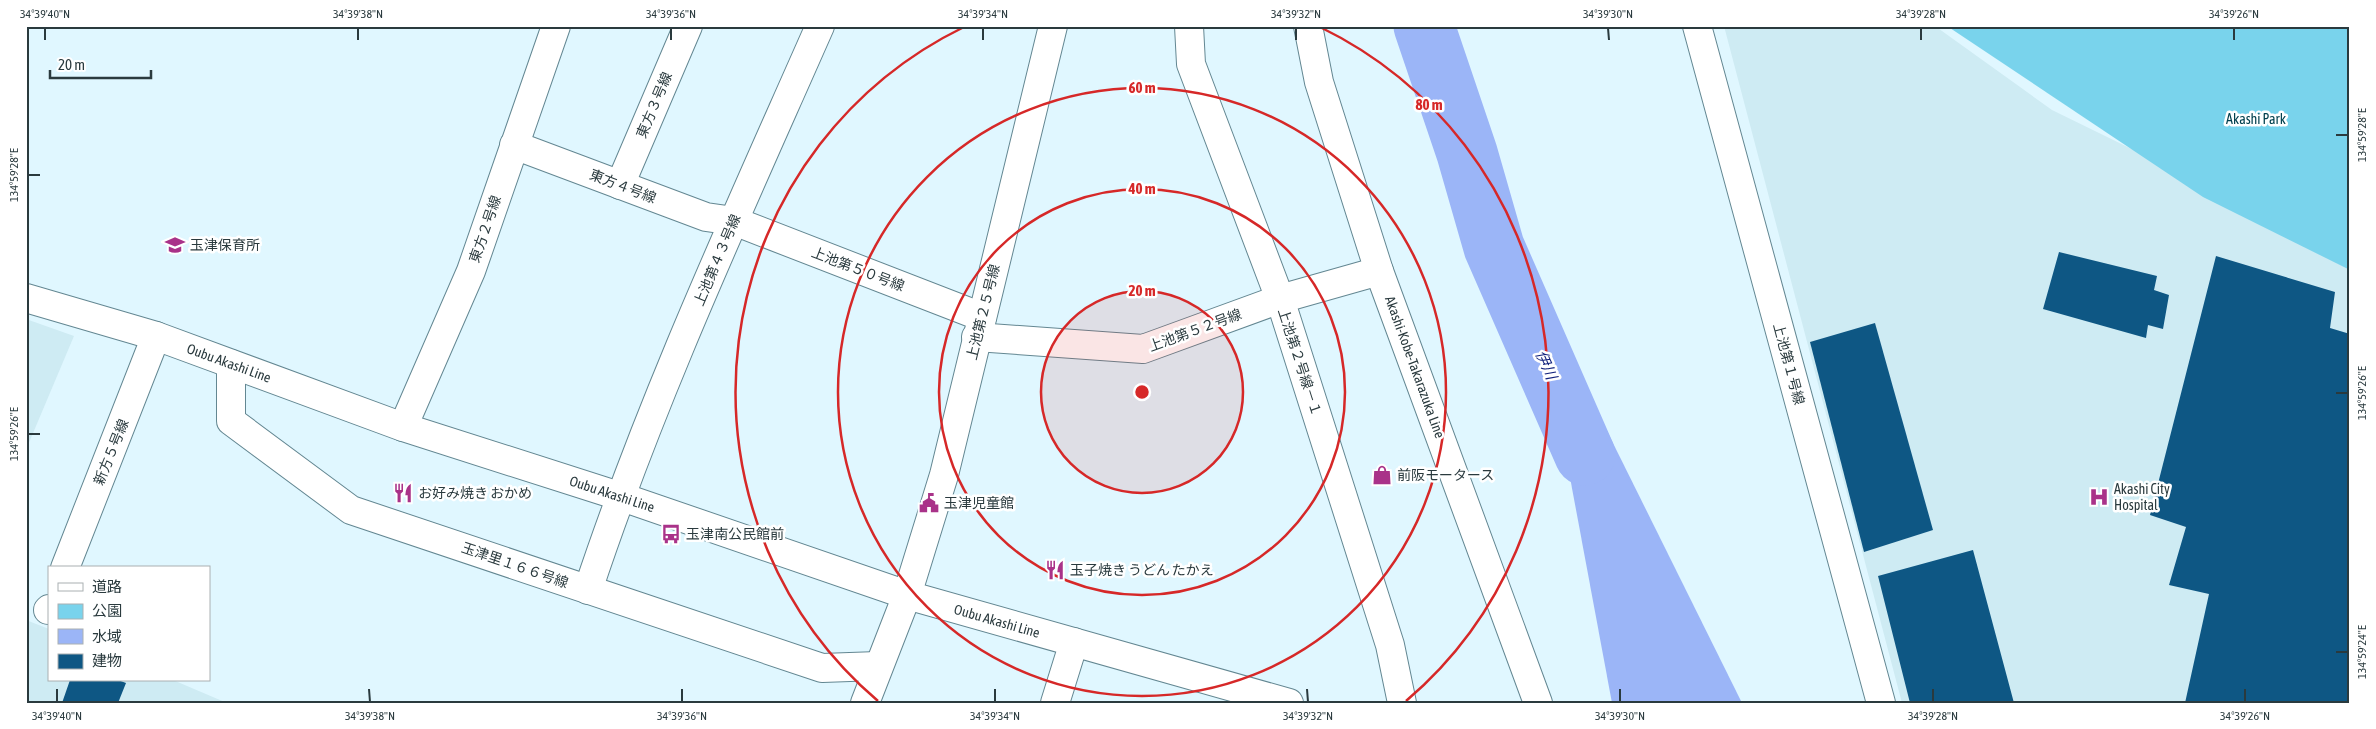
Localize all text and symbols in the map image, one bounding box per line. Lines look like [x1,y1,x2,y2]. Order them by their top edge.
text: 34°39'40"N [20,7,70,21]
text: 34°39'38"N [333,7,383,21]
text: 34°39'36"N [646,7,696,21]
text: 34°39'34"N [958,7,1008,21]
text: 34°39'32"N [1271,7,1321,21]
text: 34°39'30"N [1583,7,1633,21]
text: 34°39'28"N [1896,7,1946,21]
text: 34°39'26"N [2209,7,2259,21]
scale bar [50,48,151,80]
text: 20 m [58,56,85,73]
street label: 東方３号線 [633,70,675,140]
text: 60 m [1129,79,1156,96]
text: 80 m [1416,96,1443,113]
text: 134°59'28"E [2355,108,2369,162]
park label: Akashi Park [2226,111,2286,127]
text: 134°59'28"E [7,148,21,202]
street label: 東方４号線 [587,166,659,206]
text: 40 m [1128,180,1156,197]
street label: 東方２号線 [466,193,504,265]
street label: 上池第４３号線 [690,212,744,308]
school or university icon: 玉津保育所 [164,234,186,256]
place label: 玉津保育所 [190,237,260,253]
street label: 上池第５０号線 [809,244,907,294]
street label: 上池第２５号線 [963,263,1003,361]
text: 20 m [1129,282,1156,299]
street label: Akashi-Kobe-Takarazuka Line [1382,294,1448,440]
street label: 上池第５２号線 [1146,306,1244,354]
street label: 上池第２号線－１ [1275,306,1325,418]
street label: 上池第１号線 [1770,321,1808,407]
street label: Oubu Akashi Line [185,340,273,386]
water label: 伊川 [1533,348,1561,384]
text: 134°59'26"E [2355,366,2369,420]
centre of rings [1133,383,1151,401]
text: 134°59'26"E [7,407,21,461]
street label: 新方５号線 [90,417,132,487]
shop icon: 前阪モータース [1371,464,1393,486]
place label: 前阪モータース [1397,467,1494,483]
street label: Oubu Akashi Line [567,473,657,515]
place label: Akashi City Hospital [2114,481,2170,513]
restaurant icon: お好み焼き おかめ [392,482,414,504]
place label: お好み焼き おかめ [418,485,532,501]
hospital icon: Akashi City Hospital [2088,486,2110,508]
public building icon: 玉津児童館 [918,492,940,514]
place label: 玉津児童館 [944,495,1014,511]
bus stop icon: 玉津南公民館前 [660,523,682,545]
place label: 玉津南公民館前 [686,526,784,542]
street label: 玉津里１６６号線 [459,539,571,591]
restaurant icon: 玉子焼き うどん たかえ [1044,559,1066,581]
place label: 玉子焼き うどん たかえ [1070,562,1214,578]
legend [48,566,210,682]
text: 道路 [92,578,122,595]
street label: Oubu Akashi Line [952,601,1042,641]
text: 公園 [92,602,122,619]
text: 134°59'24"E [2355,625,2369,679]
text: 水域 [92,628,122,645]
text: 建物 [92,652,122,669]
text: 34°39'40"N [32,709,82,723]
text: 34°39'38"N [345,709,395,723]
text: 34°39'36"N [657,709,707,723]
text: 34°39'34"N [970,709,1020,723]
text: 34°39'32"N [1283,709,1333,723]
text: 34°39'30"N [1595,709,1645,723]
text: 34°39'28"N [1908,709,1958,723]
text: 34°39'26"N [2220,709,2270,723]

